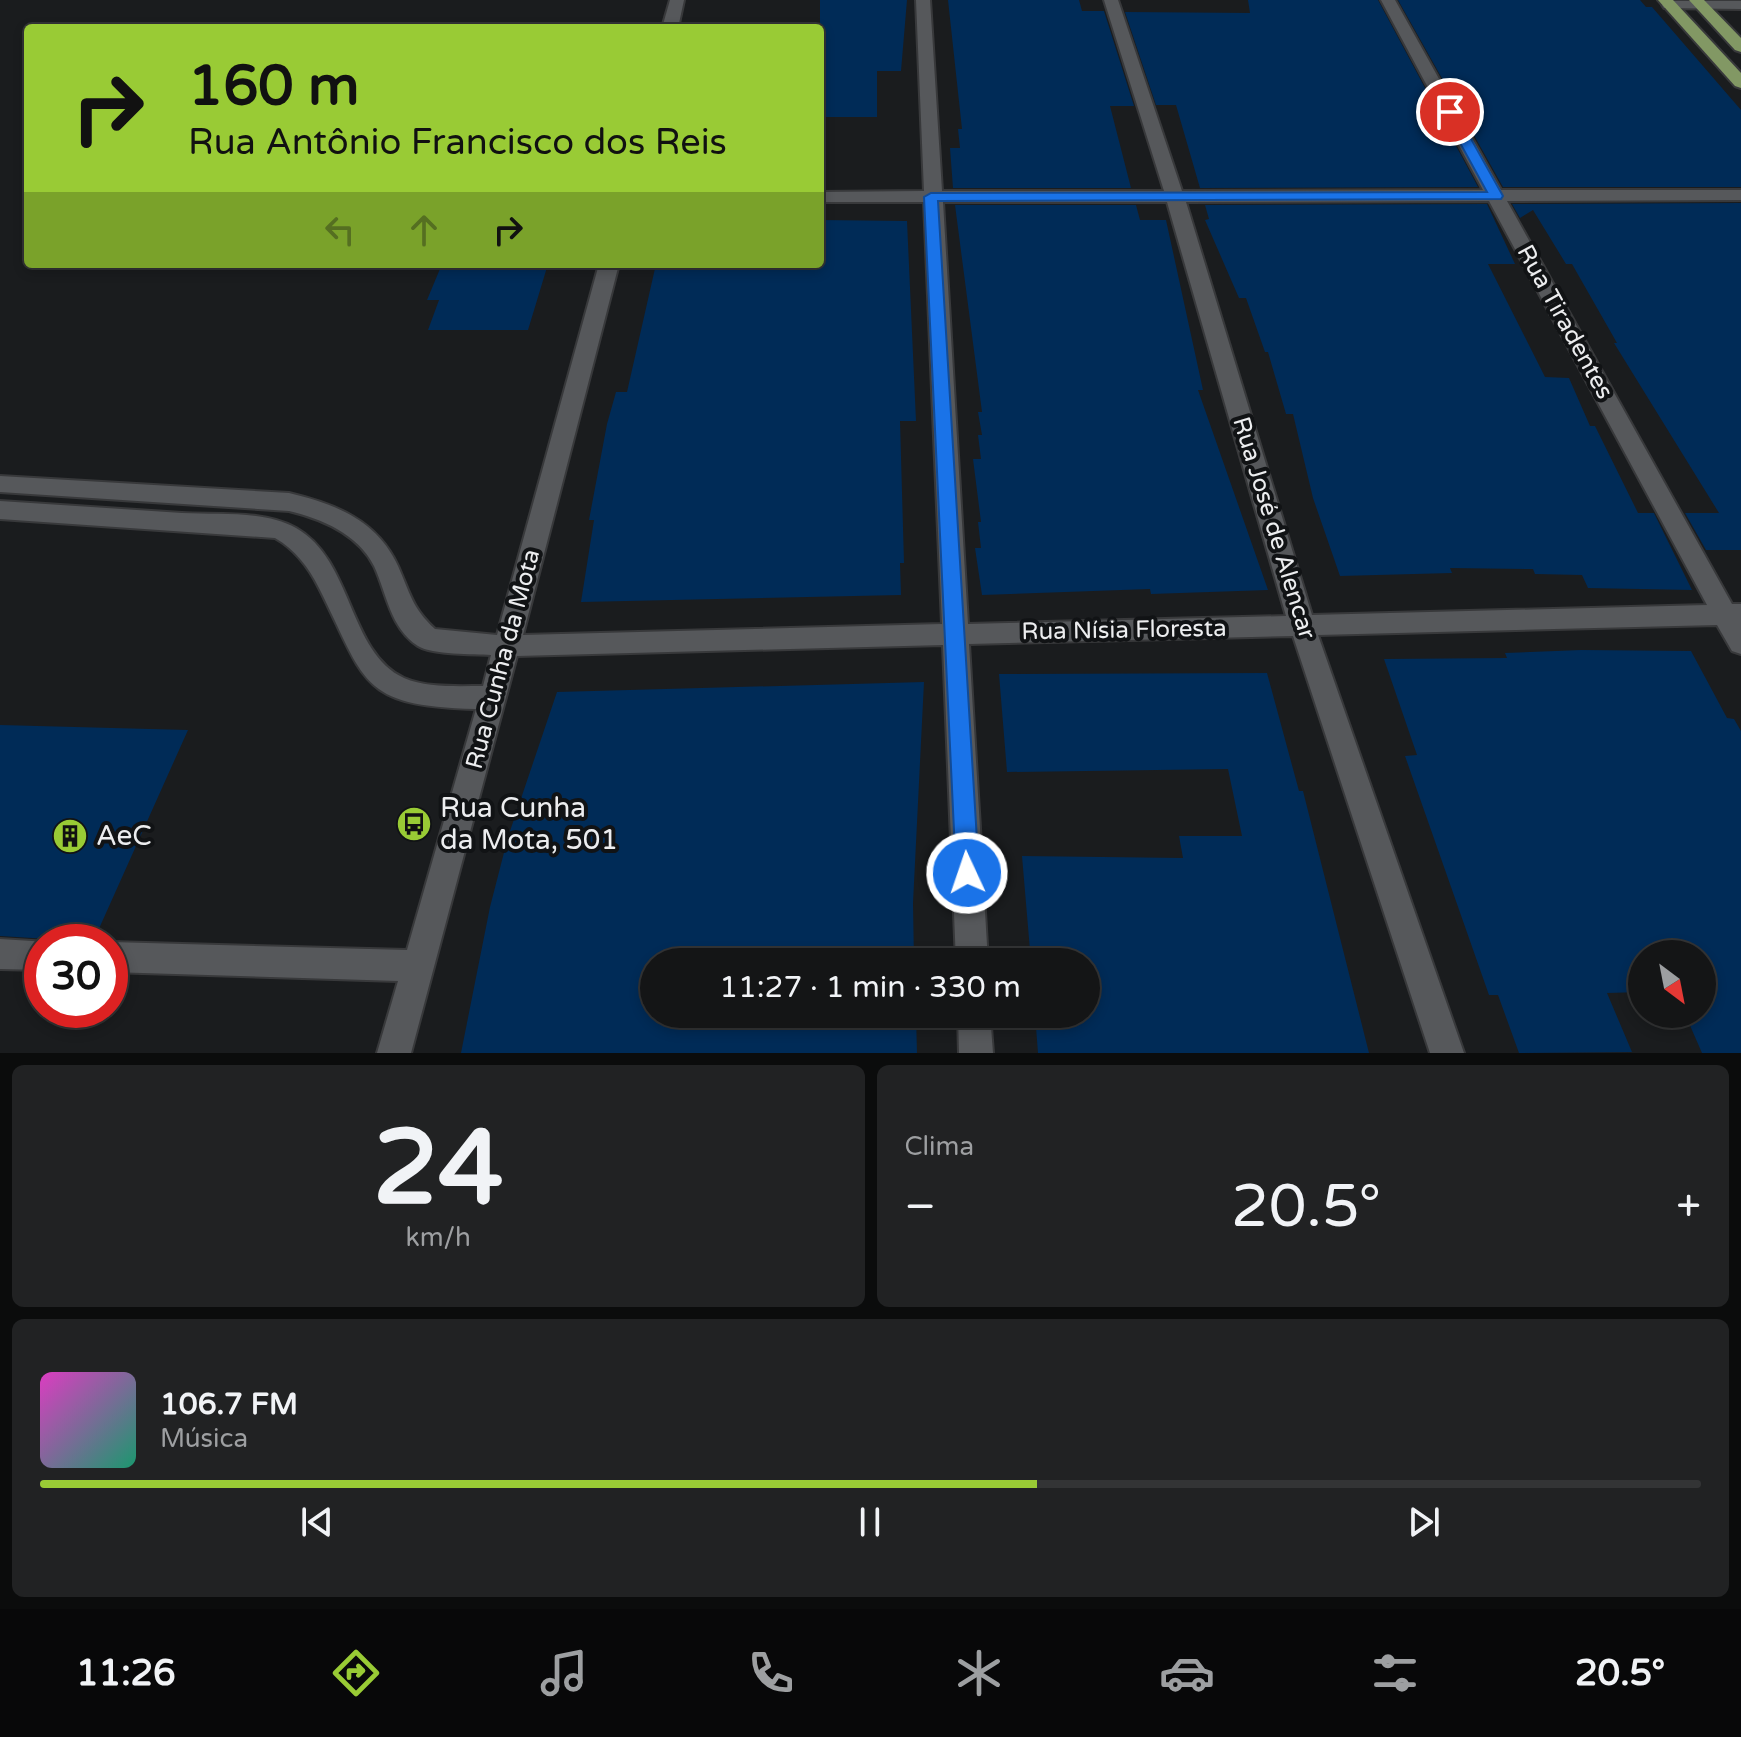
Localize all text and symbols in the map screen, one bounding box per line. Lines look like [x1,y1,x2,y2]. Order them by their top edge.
text: 160 m [188,53,359,120]
icon: right [56,56,160,160]
pin [1416,78,1484,146]
icon: arrive [1428,90,1472,134]
text: Rua Antônio Francisco dos Reis [188,121,727,164]
icon: left [318,208,362,252]
icon: ahead [402,208,446,252]
icon: right [486,208,530,252]
street label: Rua Tiradentes [1511,240,1619,404]
street label: Rua José de Alencar [1226,413,1322,643]
street label: Rua Cunha da Mota [460,546,546,772]
street label: Rua Nísia Floresta [1021,614,1227,646]
place label: Rua Cunha da Mota, 501 [440,791,618,857]
bus stop icon: Rua Cunha da Mota, 501 [395,805,433,843]
building icon: AeC [51,817,89,855]
place label: AeC [96,819,152,853]
position arrow [925,831,1009,915]
speed limit sign: 30 [24,924,128,1028]
north arrow [1628,940,1716,1028]
map controls [1628,940,1716,1028]
text: 11:27 · 1 min · 330 m [719,969,1021,1006]
text: 24 [373,1107,504,1232]
text: Clima [905,1131,974,1162]
text: 20.5° [1231,1171,1381,1243]
text: − [905,1181,936,1234]
text: + [1676,1181,1701,1234]
text: km/h [406,1222,471,1253]
text: 106.7 FM [160,1386,298,1423]
text: Música [160,1423,248,1454]
icon: previous [295,1500,339,1544]
icon: pause [848,1500,892,1544]
icon: next [1402,1500,1446,1544]
icon: directions [328,1645,384,1701]
icon: music [536,1645,592,1701]
icon: phone [743,1645,799,1701]
icon: climate [951,1645,1007,1701]
icon: car [1159,1645,1215,1701]
icon: filters [1367,1645,1423,1701]
text: 11:26 [76,1652,176,1695]
text: 20.5° [1575,1652,1665,1695]

